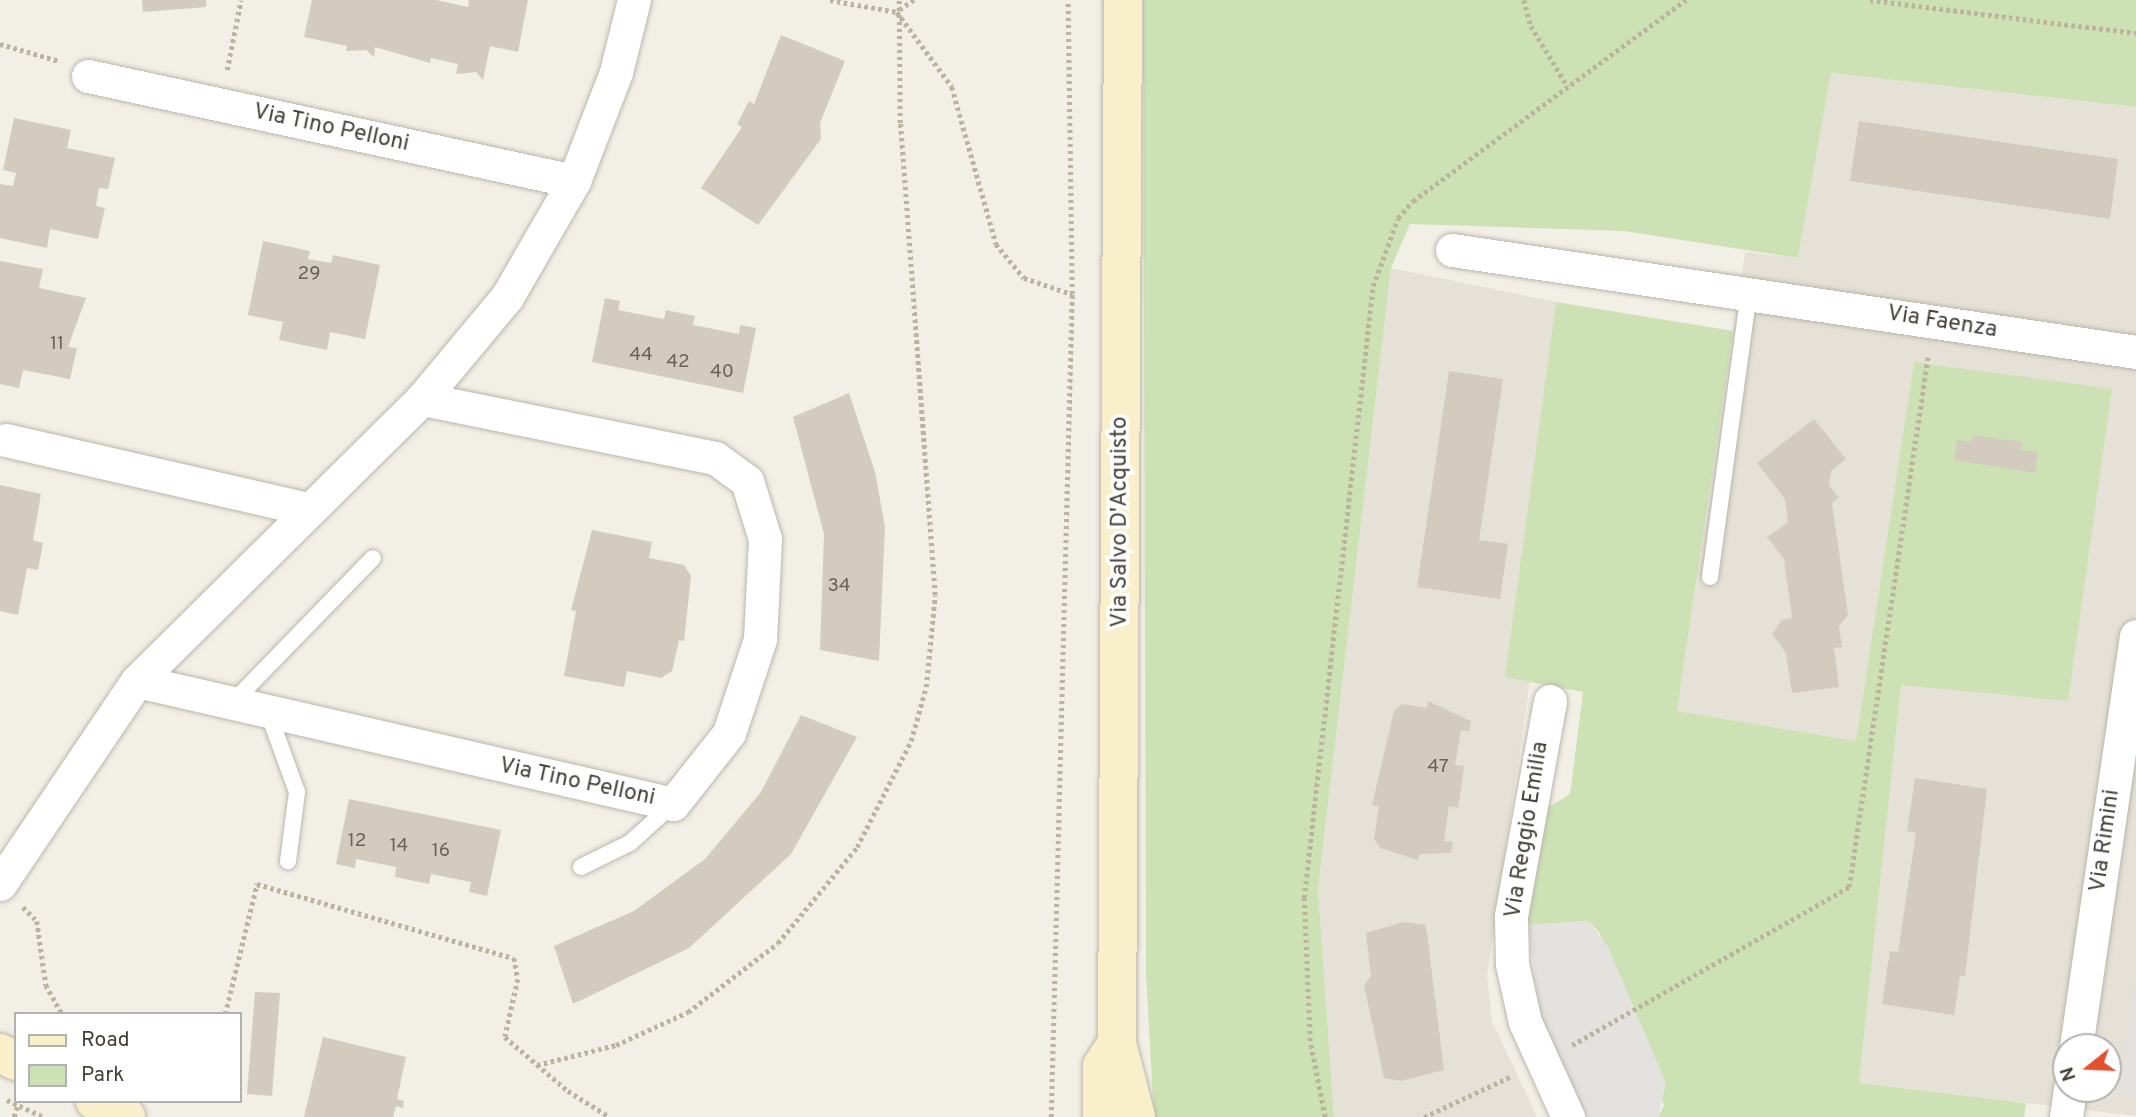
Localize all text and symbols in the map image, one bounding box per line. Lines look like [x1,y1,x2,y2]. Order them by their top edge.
street label: Via Tino Pelloni [250,99,412,159]
house number: 29 [298,264,320,286]
street label: Via Faenza [1885,301,1999,345]
house number: 11 [50,334,64,356]
house number: 44 [629,345,653,367]
house number: 42 [666,352,690,374]
house number: 40 [710,362,734,384]
street label: Via Salvo D'Acquisto [1107,416,1135,628]
house number: 34 [827,576,851,598]
street label: Via Reggio Emilia [1500,740,1556,920]
street label: Via Tino Pelloni [496,753,658,813]
house number: 47 [1427,757,1449,779]
street label: Via Rimini [2085,788,2127,894]
house number: 12 [348,831,366,853]
house number: 14 [390,836,408,858]
house number: 16 [432,841,450,863]
legend [14,1012,242,1103]
text: Road [81,1027,130,1054]
north arrow [2052,1033,2122,1103]
text: Park [81,1062,124,1089]
text: N [2055,1064,2082,1084]

